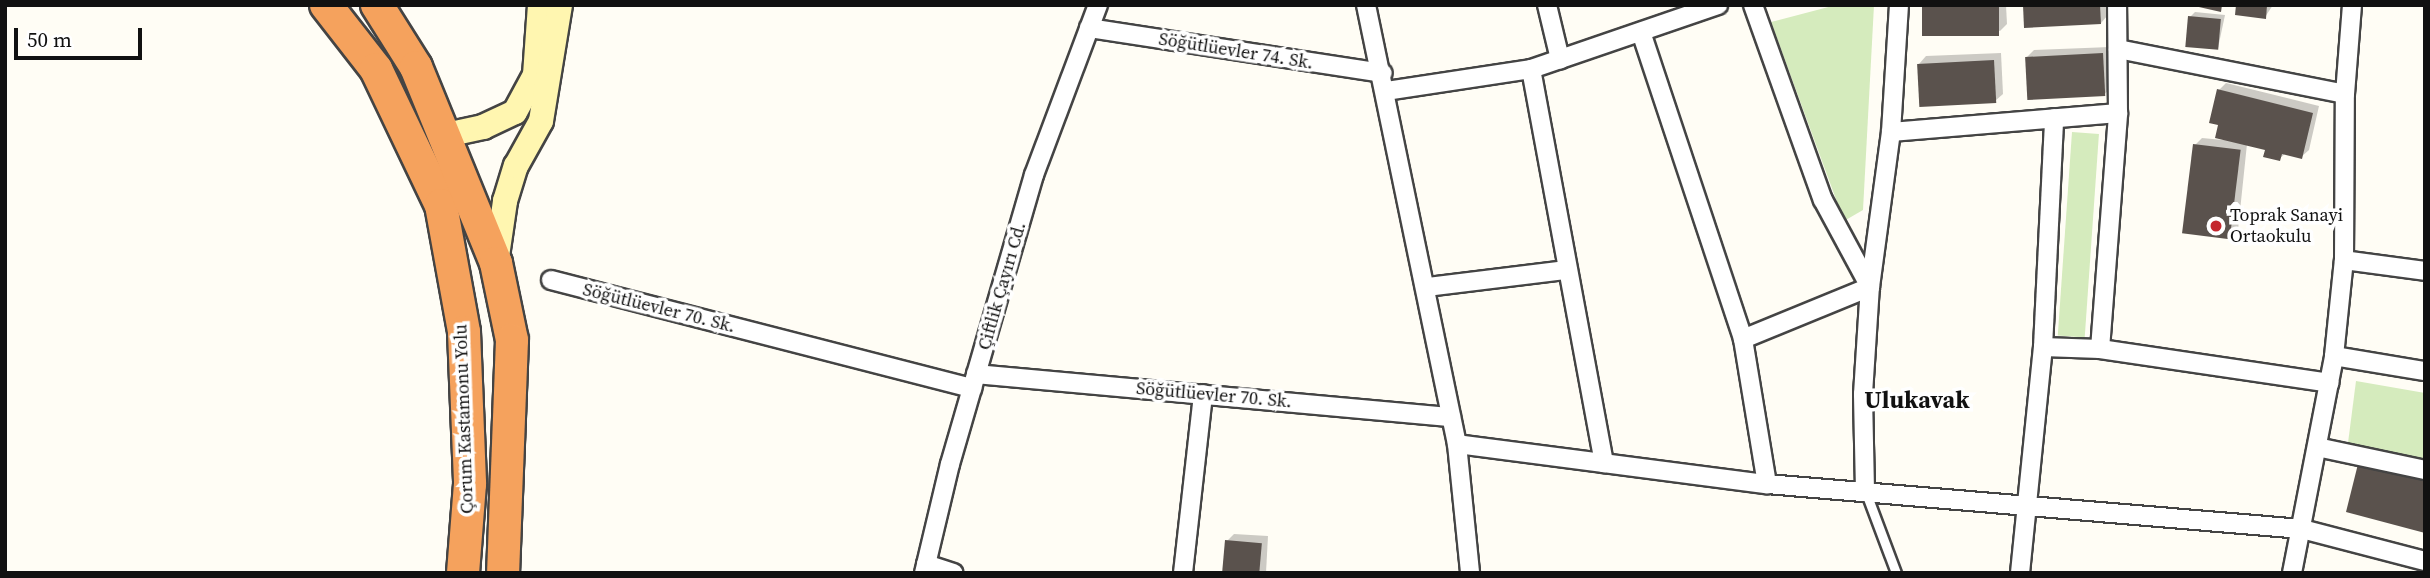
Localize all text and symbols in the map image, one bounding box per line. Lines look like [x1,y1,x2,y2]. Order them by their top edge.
scale bar [18,14,145,58]
text: 50 m [27,25,72,54]
street label: Söğütlüevler 74. Sk. [1157,28,1315,74]
place label: Toprak Sanayi Ortaokulu [2230,205,2343,248]
marker: Toprak Sanayi Ortaokulu [2208,218,2224,234]
street label: Çiftlik Çayırı Cd. [973,220,1031,352]
street label: Söğütlüevler 70. Sk. [581,279,737,337]
street label: Çorum Kastamonu Yolu [450,324,478,514]
street label: Söğütlüevler 70. Sk. [1135,377,1293,413]
district label: Ulukavak [1864,386,1970,414]

